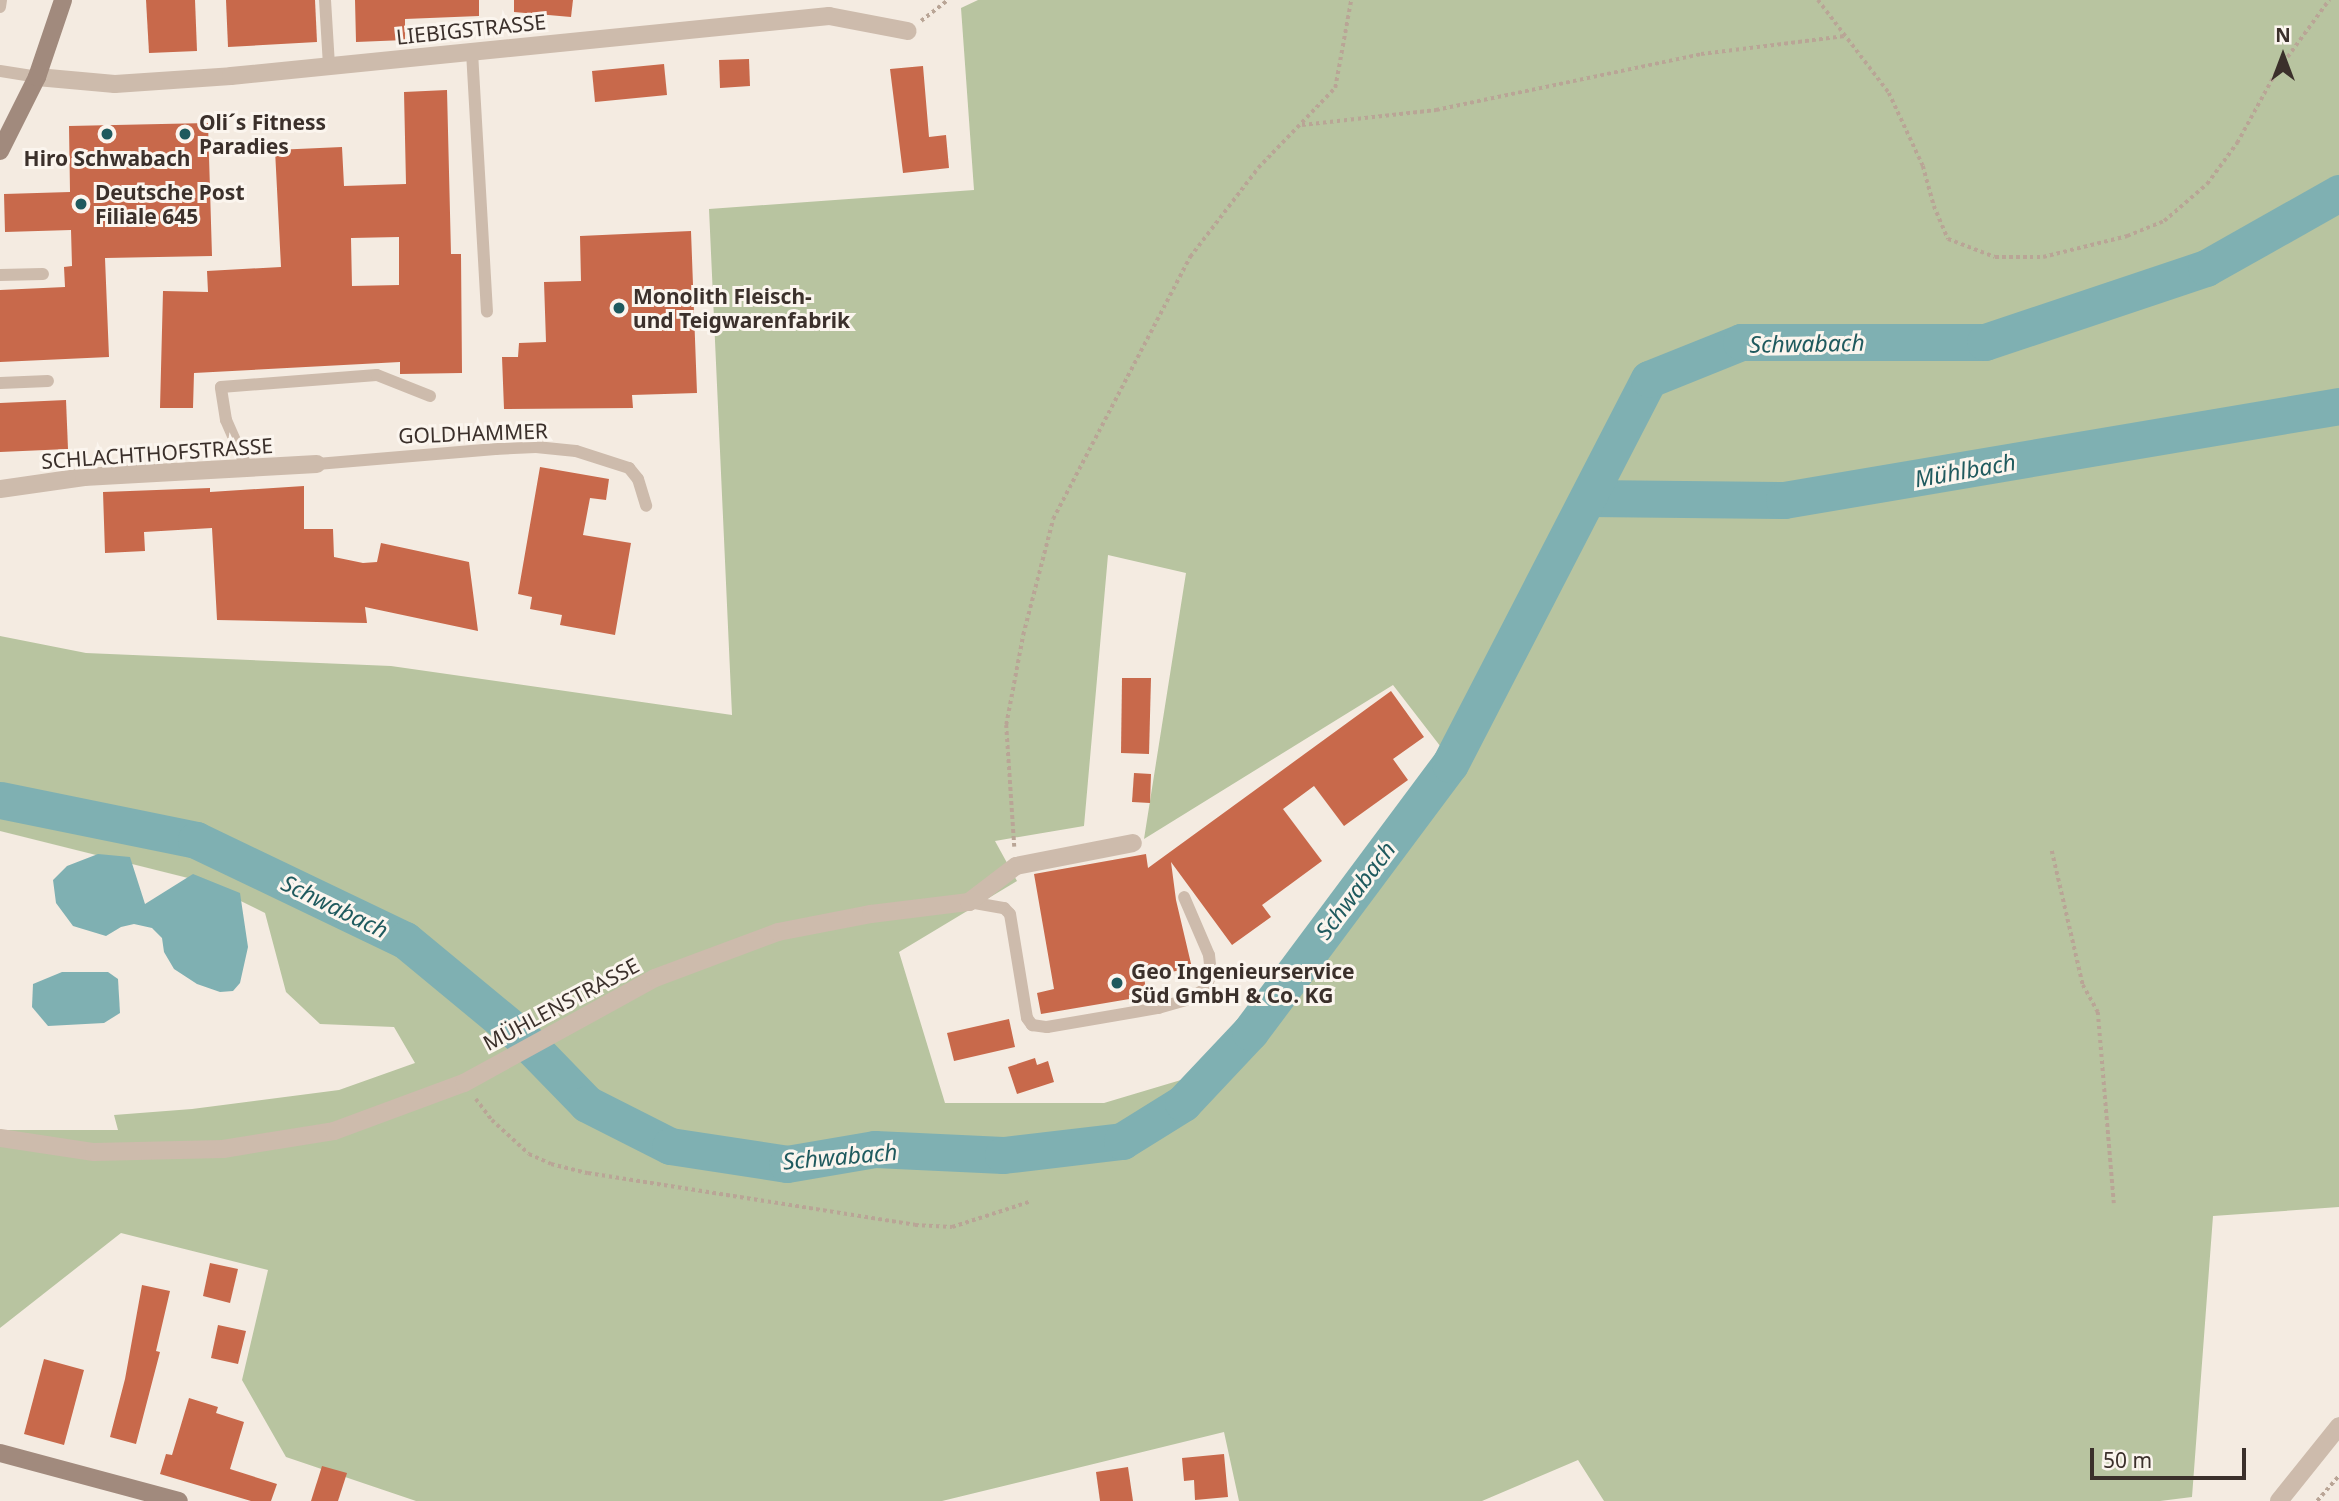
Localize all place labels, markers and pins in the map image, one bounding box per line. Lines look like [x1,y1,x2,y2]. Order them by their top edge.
place label: Oli´s Fitness Paradies [199,109,326,159]
marker: Hiro Schwabach [99,126,115,142]
marker: Oli´s Fitness Paradies [177,126,193,142]
place label: Hiro Schwabach [24,145,190,171]
place label: Deutsche Post Filiale 645 [95,179,245,229]
marker: Deutsche Post Filiale 645 [73,196,89,212]
place label: Monolith Fleisch- und Teigwarenfabrik [633,283,850,333]
marker: Monolith Fleisch- und Teigwarenfabrik [611,300,627,316]
place label: Geo Ingenieurservice Süd GmbH & Co. KG [1131,958,1355,1008]
marker: Geo Ingenieurservice Süd GmbH & Co. KG [1109,975,1125,991]

